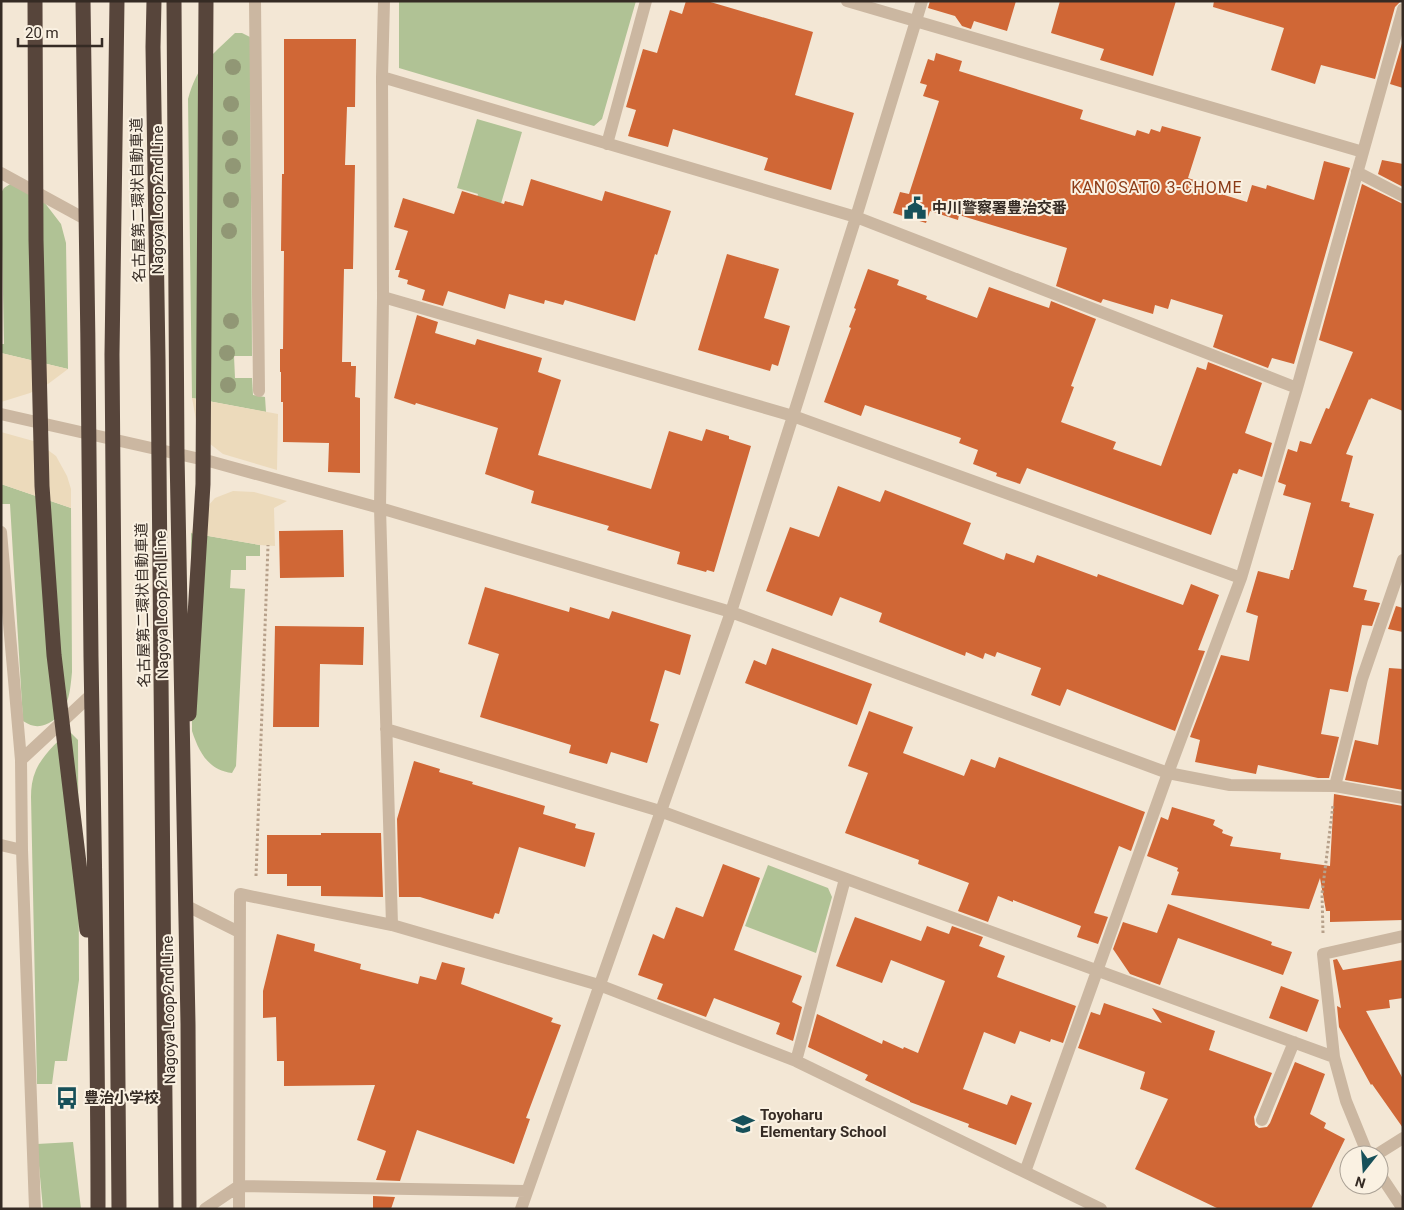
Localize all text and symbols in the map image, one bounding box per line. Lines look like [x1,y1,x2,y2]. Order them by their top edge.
scale bar [18,15,101,47]
text: 20 m [25,24,59,42]
street label: 名古屋第二環状自動車道 [128,117,148,283]
street label: Nagoya Loop 2nd Line [149,126,167,274]
district label: KANOSATO 3-CHOME [1071,178,1243,197]
public building icon: 中川警察署豊治交番 [902,195,928,221]
place label: 中川警察署豊治交番 [932,199,1067,217]
street label: 名古屋第二環状自動車道 [133,522,153,688]
street label: Nagoya Loop 2nd Line [152,530,172,680]
street label: Nagoya Loop 2nd Line [159,935,179,1085]
bus stop icon: 豊治小学校 [54,1085,80,1111]
place label: 豊治小学校 [84,1089,159,1107]
place label: Toyoharu Elementary School [760,1106,886,1141]
school or university icon: Toyoharu Elementary School [730,1111,756,1137]
north arrow [1339,1145,1389,1195]
text: N [1353,1173,1367,1192]

